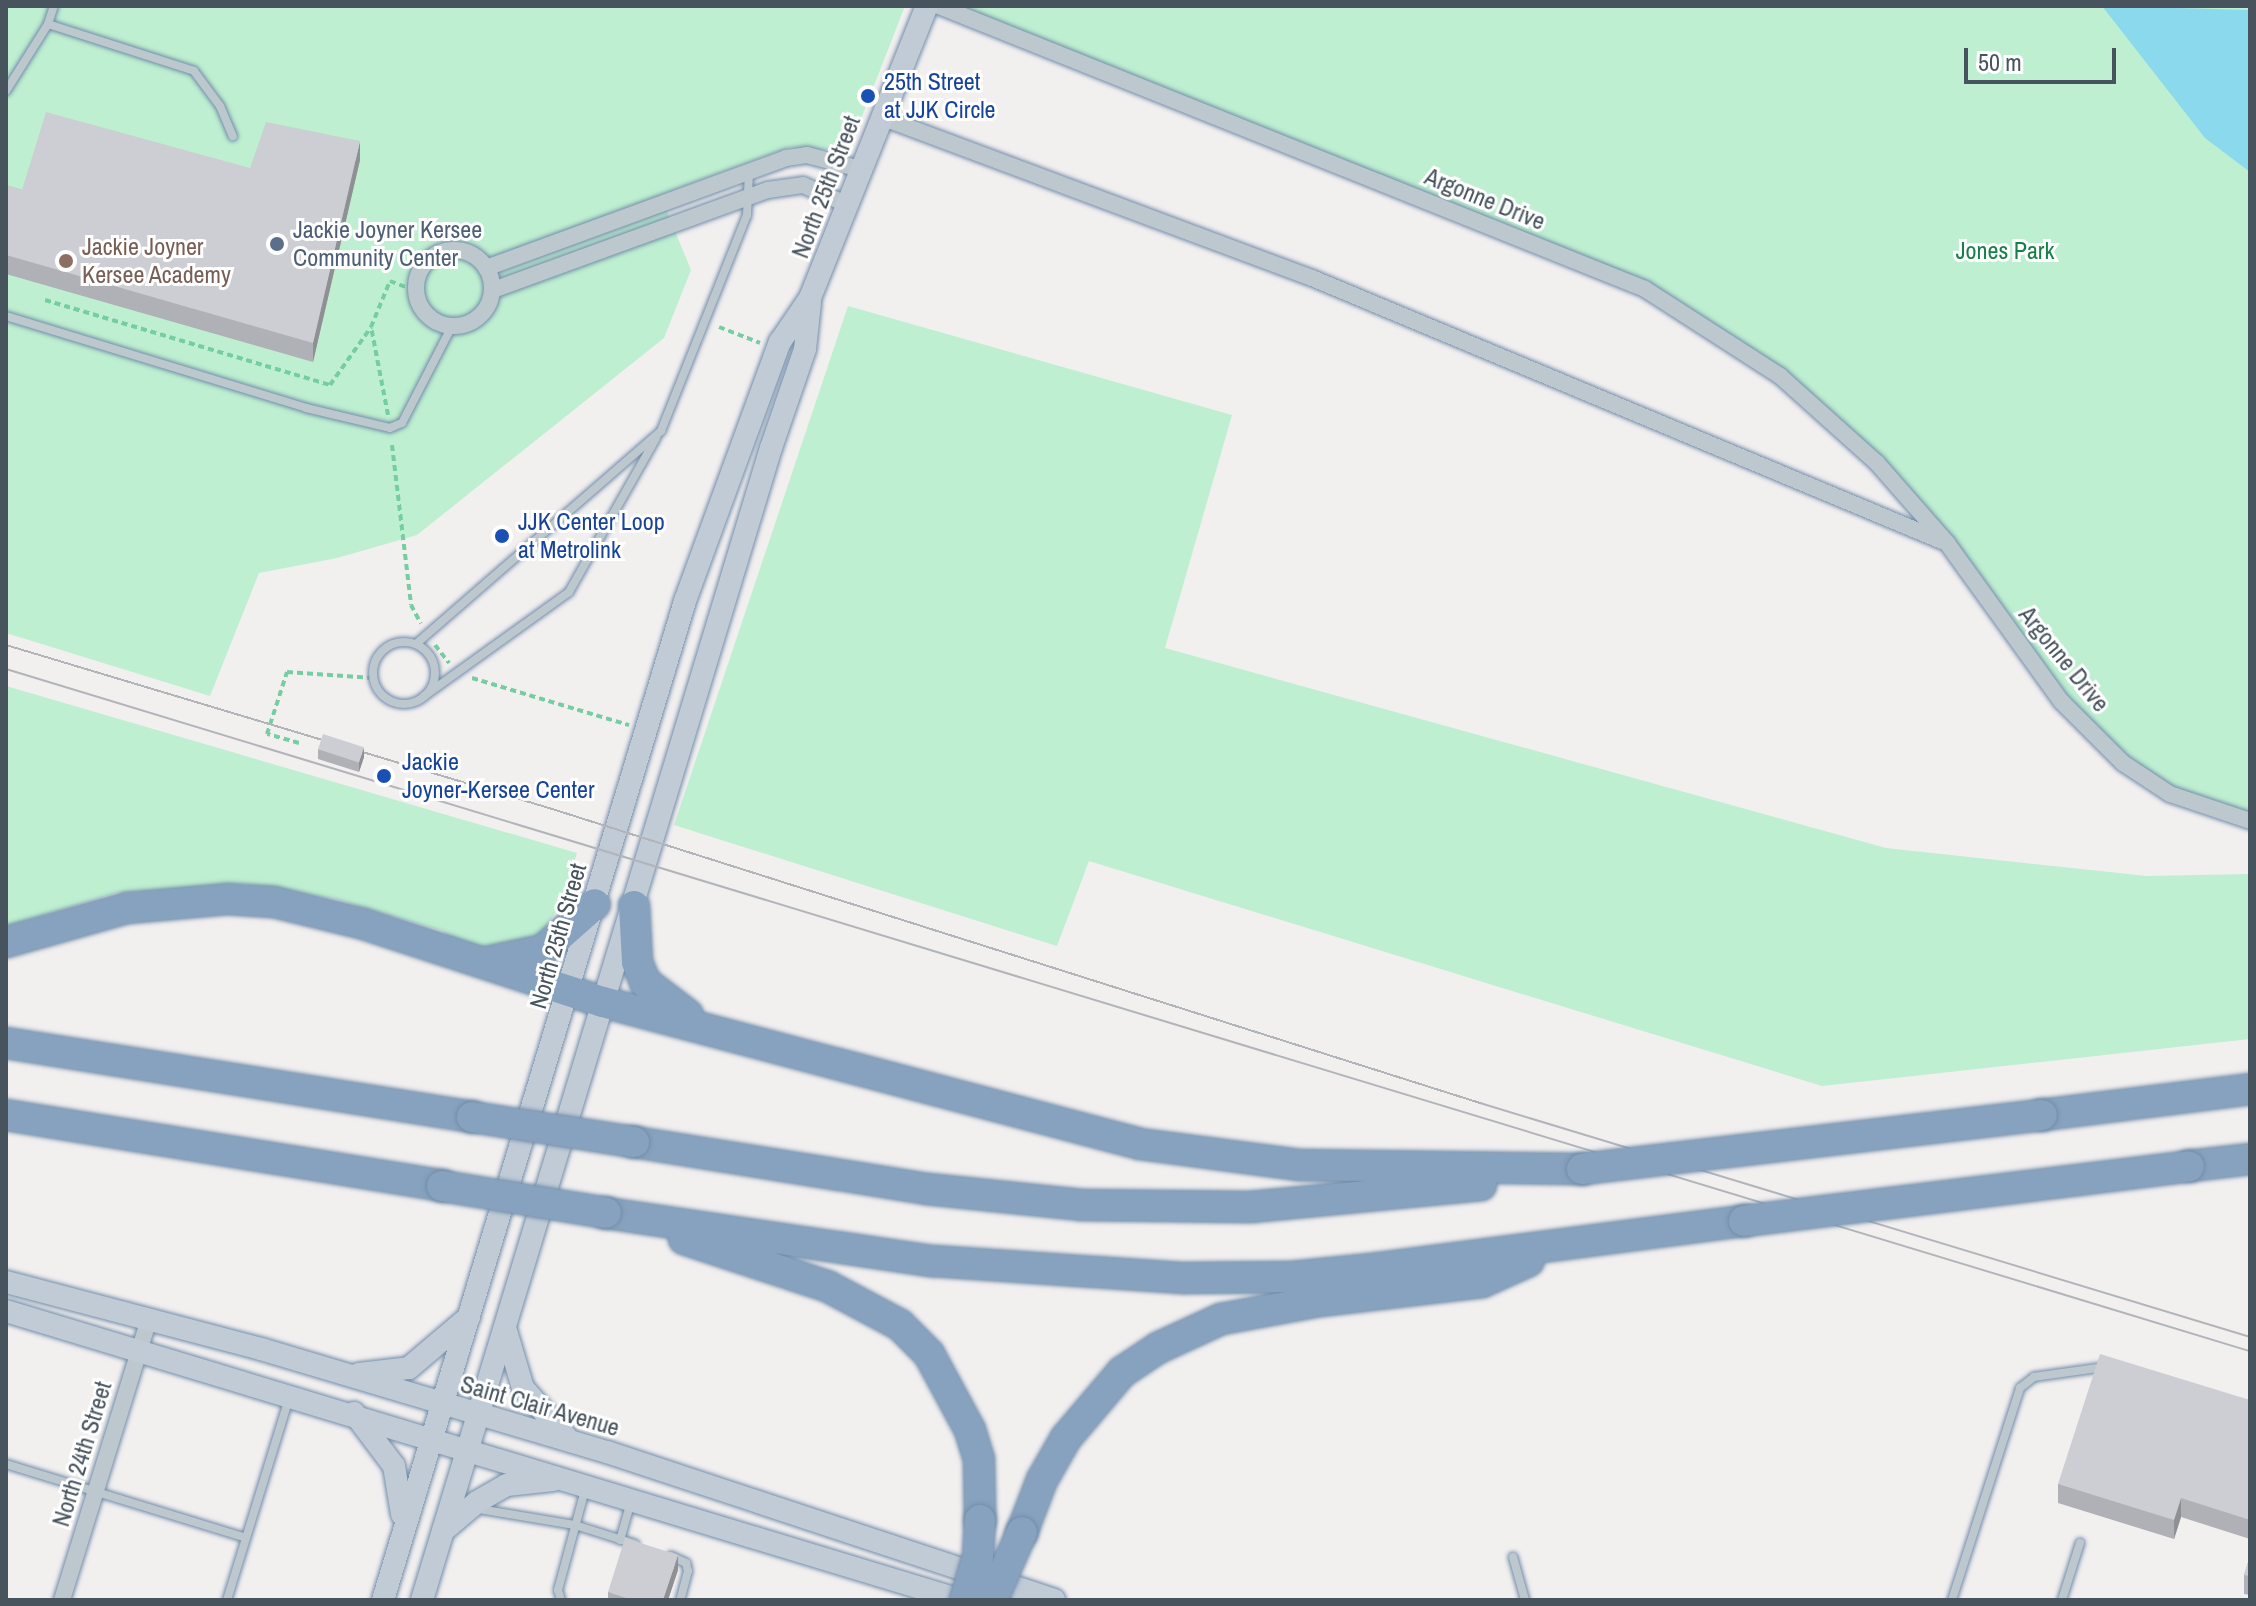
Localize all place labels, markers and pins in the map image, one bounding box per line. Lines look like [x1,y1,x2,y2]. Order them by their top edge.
place label: 25th Street at JJK Circle [884,68,996,124]
marker: 25th Street at JJK Circle [859,87,877,105]
place label: Jackie Joyner Kersee Community Center [293,216,482,272]
place label: Jackie Joyner Kersee Academy [82,233,232,289]
marker: Jackie Joyner Kersee Community Center [268,235,286,253]
marker: Jackie Joyner Kersee Academy [57,252,75,270]
place label: JJK Center Loop at Metrolink [518,508,665,564]
marker: JJK Center Loop at Metrolink [493,527,511,545]
place label: Jackie Joyner-Kersee Center [402,748,595,804]
marker: Jackie Joyner-Kersee Center [373,765,395,787]

